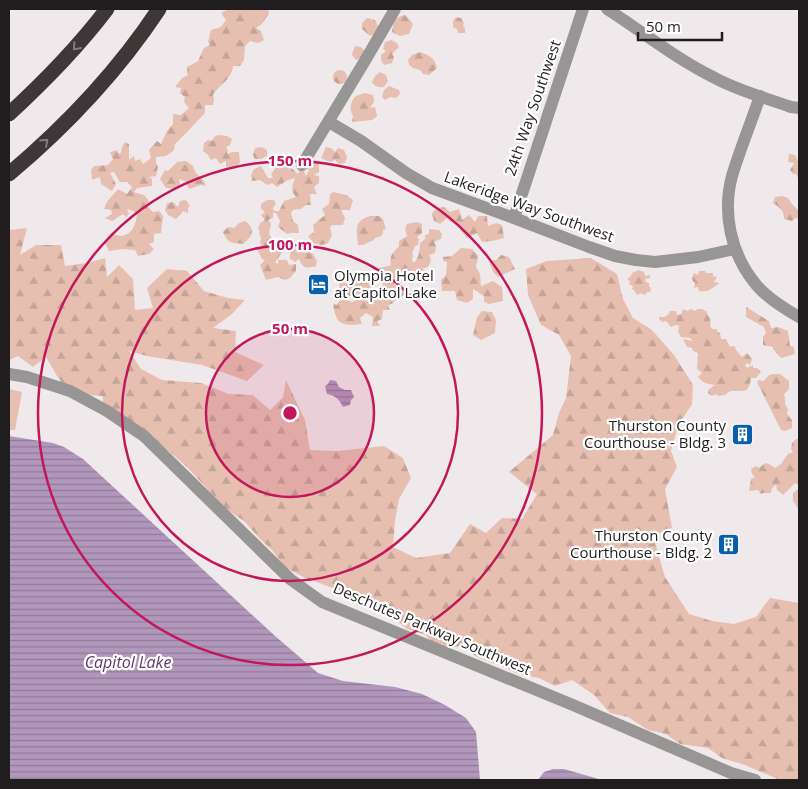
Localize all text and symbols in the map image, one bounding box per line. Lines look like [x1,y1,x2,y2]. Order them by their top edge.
scale bar [638,10,722,42]
text: 50 m [646,16,681,36]
street label: 24th Way Southwest [499,37,565,178]
one-way arrow [73,41,82,50]
one-way arrow [40,139,49,148]
text: 150 m [268,150,312,170]
street label: Lakeridge Way Southwest [442,166,617,246]
text: 100 m [268,234,312,254]
place label: Olympia Hotel at Capitol Lake [334,265,437,302]
hotel icon: Olympia Hotel at Capitol Lake [306,273,330,297]
text: 50 m [272,318,308,338]
centre of rings [281,404,299,422]
place label: Thurston County Courthouse - Bldg. 3 [584,415,726,452]
building icon: Thurston County Courthouse - Bldg. 3 [730,423,754,447]
place label: Thurston County Courthouse - Bldg. 2 [570,525,712,562]
building icon: Thurston County Courthouse - Bldg. 2 [716,533,740,557]
street label: Deschutes Parkway Southwest [330,577,534,679]
water label: Capitol Lake [85,651,171,673]

